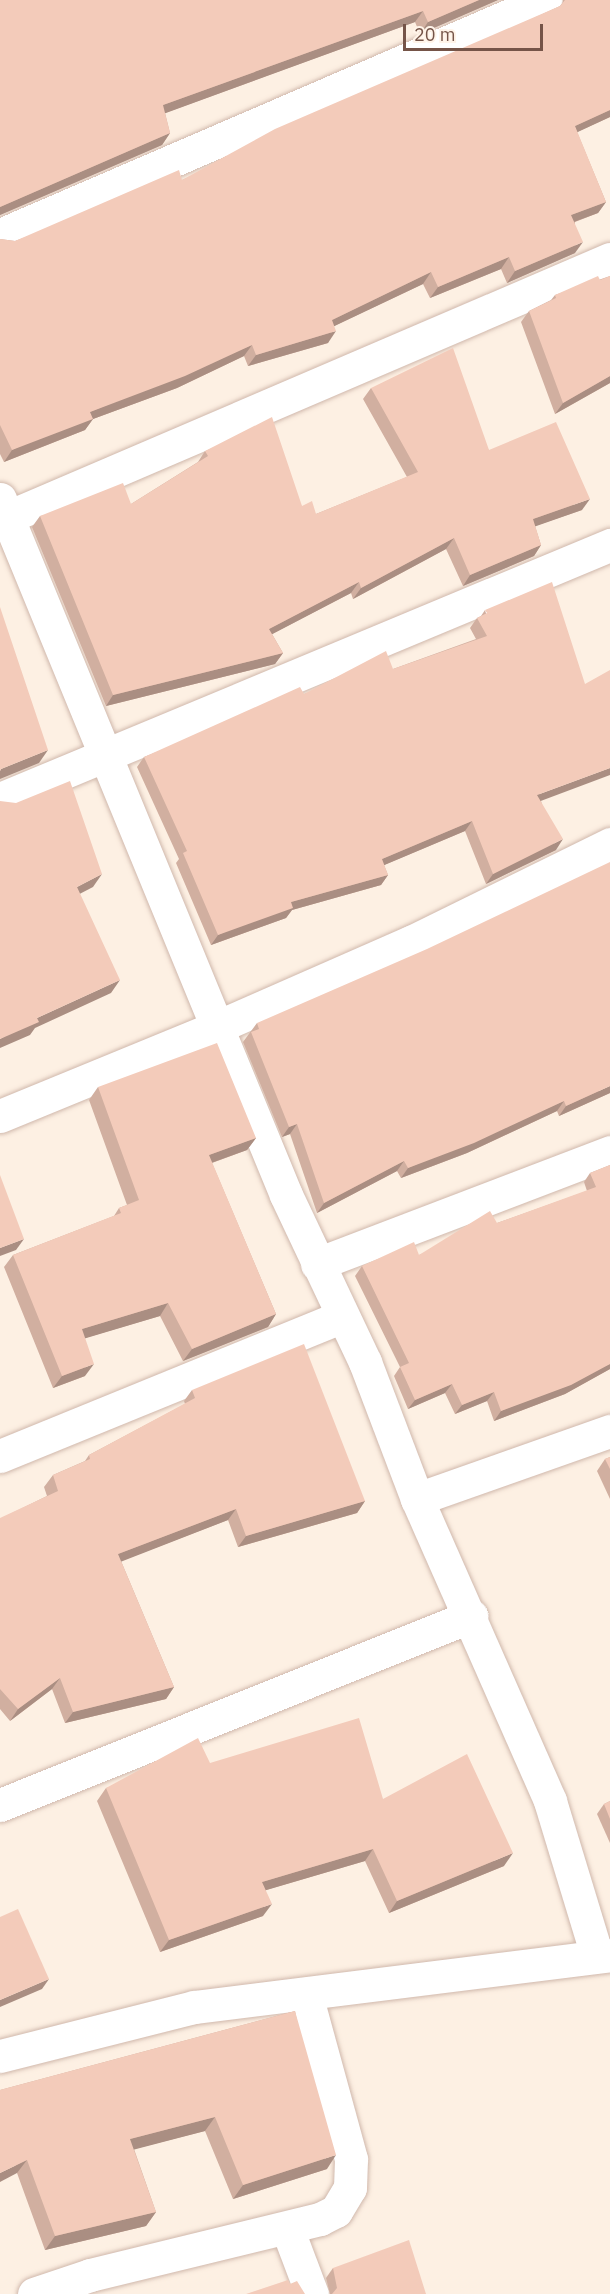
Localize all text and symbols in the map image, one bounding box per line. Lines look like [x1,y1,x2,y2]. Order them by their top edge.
scale bar [406,12,546,50]
text: 20 m [414,23,456,46]

